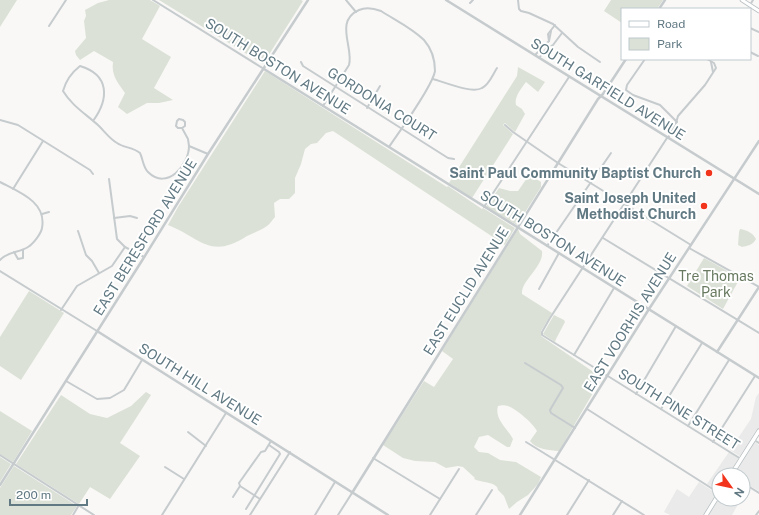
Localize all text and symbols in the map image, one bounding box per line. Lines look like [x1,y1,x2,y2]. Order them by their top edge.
legend [621,8,751,60]
street label: SOUTH BOSTON AVENUE [202,15,354,117]
text: Road [657,17,685,31]
street label: SOUTH GARFIELD AVENUE [528,35,688,143]
text: Park [657,37,683,51]
street label: GORDONIA COURT [325,64,439,144]
street label: EAST BERESFORD AVENUE [90,156,200,318]
place label: Saint Paul Community Baptist Church [449,165,701,181]
marker: Saint Paul Community Baptist Church [704,168,714,178]
street label: SOUTH BOSTON AVENUE [477,187,629,289]
place label: Saint Joseph United Methodist Church [564,190,696,222]
marker: Saint Joseph United Methodist Church [699,201,709,211]
street label: EAST EUCLID AVENUE [420,224,512,358]
street label: EAST VOORHIS AVENUE [581,249,679,395]
park label: Tre Thomas Park [678,268,754,300]
street label: SOUTH HILL AVENUE [136,340,264,428]
street label: SOUTH PINE STREET [615,365,743,453]
north arrow [711,467,751,507]
scale bar [10,481,87,507]
text: N [732,486,747,499]
text: 200 m [16,488,51,502]

